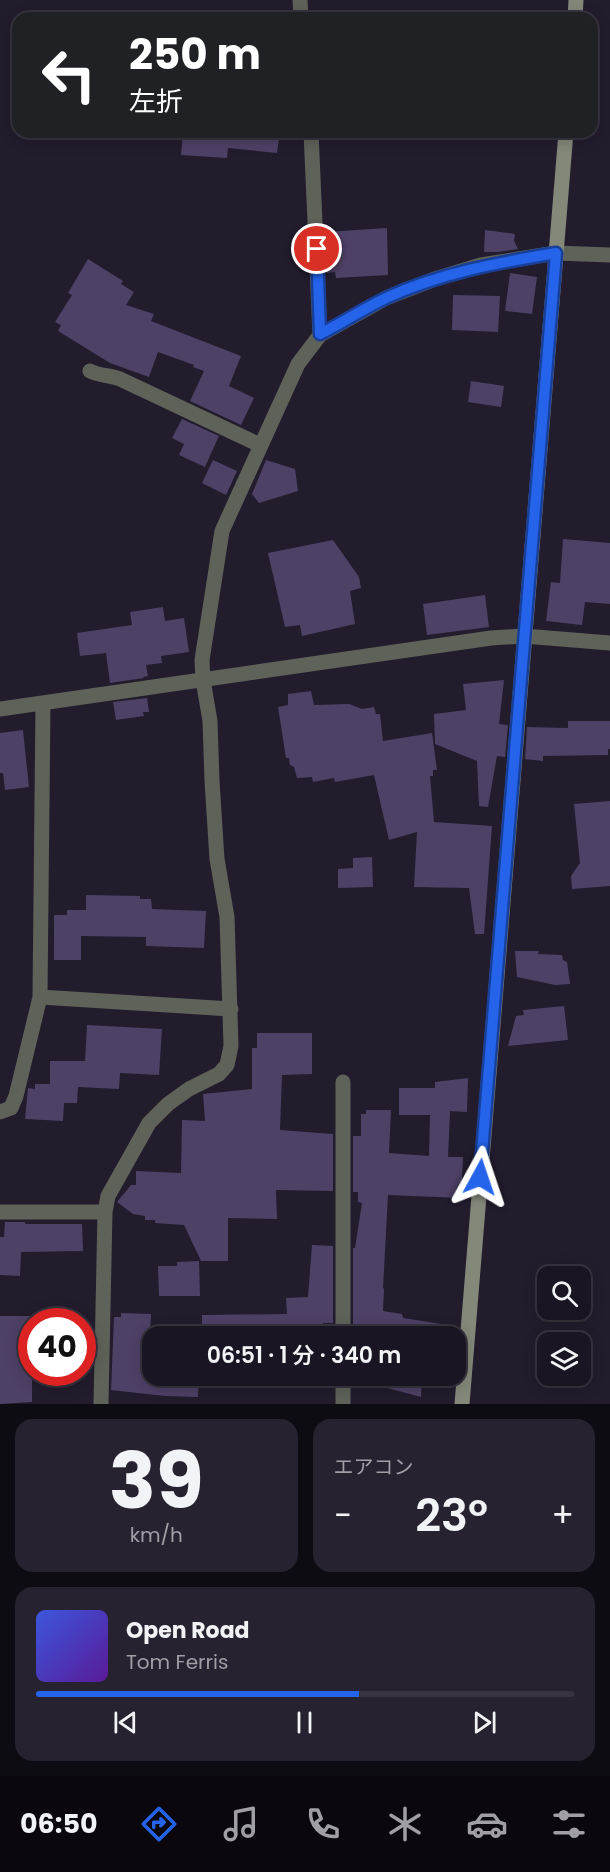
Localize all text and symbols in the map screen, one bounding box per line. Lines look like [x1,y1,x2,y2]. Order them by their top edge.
text: 250 m [129,25,261,84]
icon: left [30,36,108,114]
text: 左折 [129,83,183,120]
pin [291,223,342,274]
icon: arrive [300,232,333,265]
position arrow [448,1145,512,1209]
map controls [537,1266,591,1386]
button: search [537,1266,591,1320]
speed limit sign: 40 [18,1308,96,1386]
button: layers [537,1332,591,1386]
text: 06:51 · 1 分 · 340 m [207,1340,401,1371]
text: 39 [109,1426,204,1535]
text: エアコン [334,1453,414,1481]
text: 23° [415,1484,488,1547]
text: − [334,1492,352,1539]
text: + [551,1492,574,1539]
text: km/h [130,1521,183,1549]
text: Open Road [126,1615,250,1646]
text: Tom Ferris [126,1648,228,1676]
icon: previous [109,1706,142,1739]
icon: pause [288,1706,321,1739]
icon: next [468,1706,501,1739]
icon: directions [138,1803,180,1845]
icon: music [220,1803,262,1845]
icon: phone [302,1803,344,1845]
icon: climate [384,1803,426,1845]
icon: car [466,1803,508,1845]
icon: filters [548,1803,590,1845]
text: 06:50 [20,1805,98,1842]

